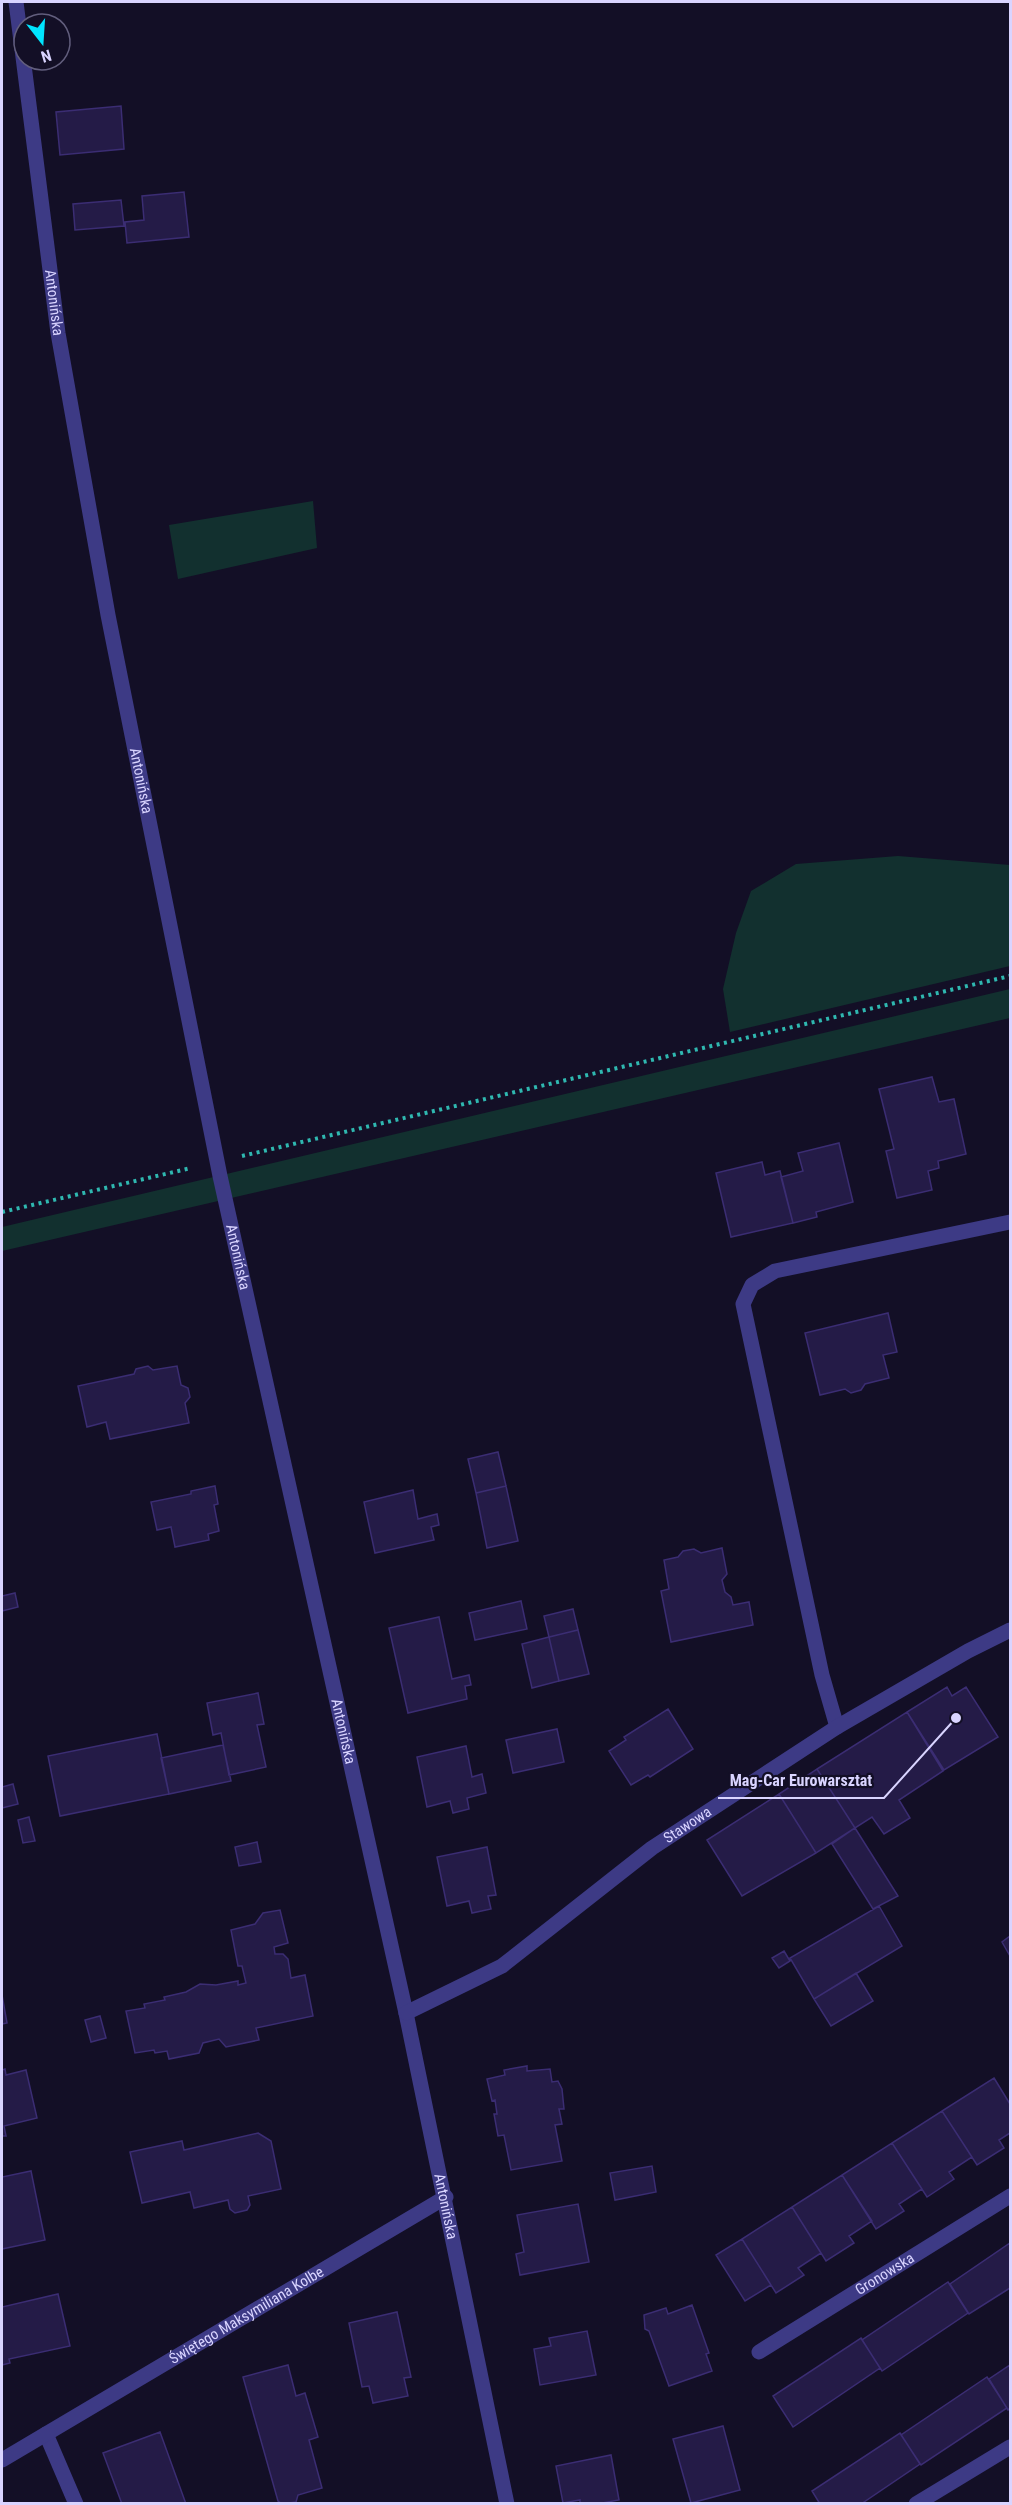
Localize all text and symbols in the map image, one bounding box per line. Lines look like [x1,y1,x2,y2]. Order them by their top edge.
north arrow [12,12,72,72]
text: N [39,45,54,66]
street label: Antonińska [41,268,67,337]
street label: Antonińska [126,746,156,815]
street label: Antonińska [222,1222,254,1291]
street label: Antonińska [327,1697,359,1766]
callout: Mag-Car Eurowarsztat [718,1764,884,1798]
text: Mag-Car Eurowarsztat [730,1771,872,1790]
street label: Stawowa [660,1803,715,1847]
street label: Antonińska [430,2172,461,2241]
street label: Gronowska [852,2249,918,2299]
street label: Świętego Maksymiliana Kolbe [166,2263,327,2368]

